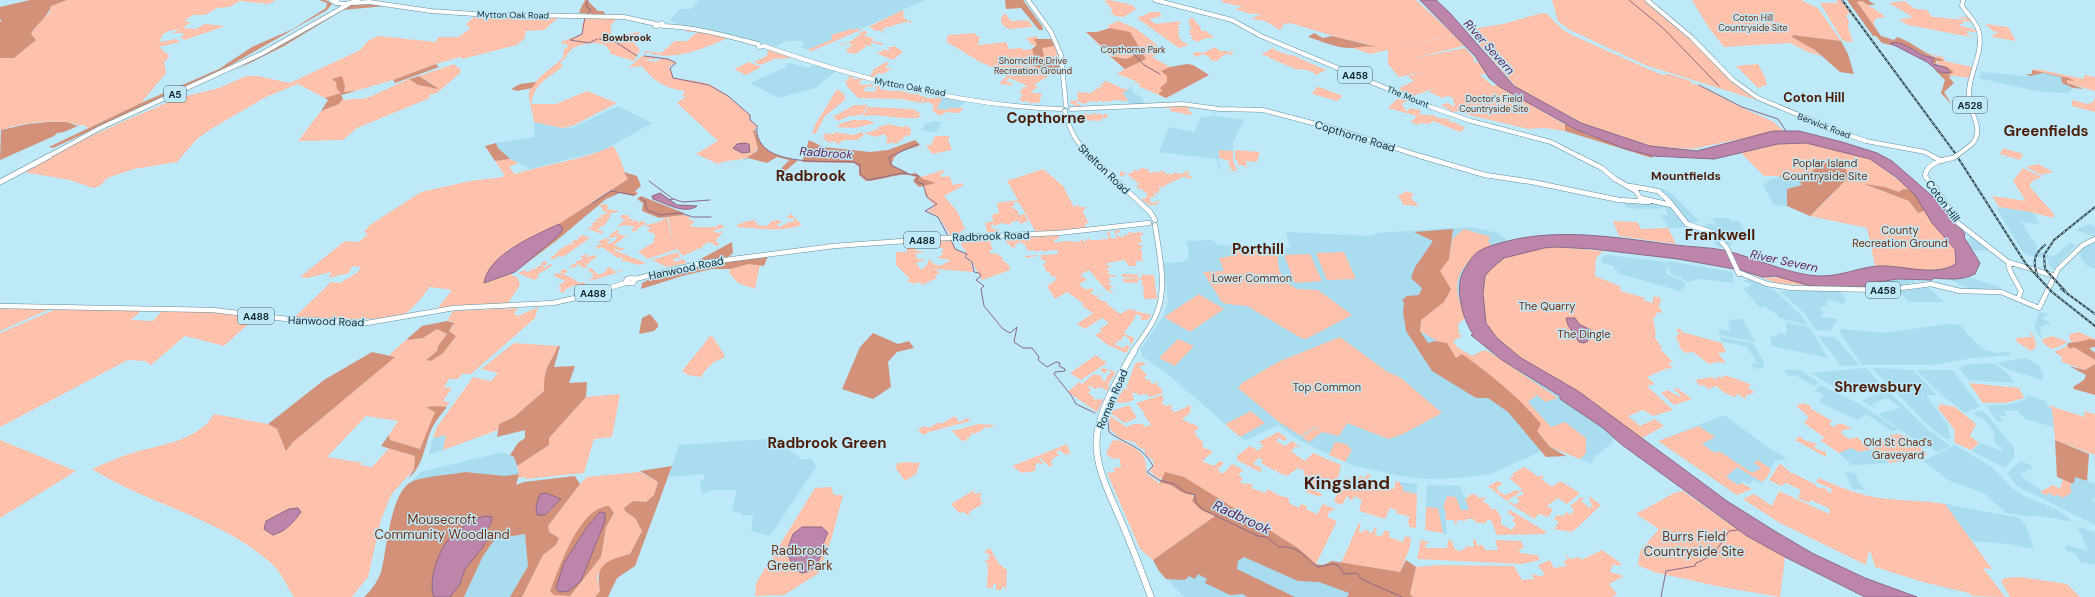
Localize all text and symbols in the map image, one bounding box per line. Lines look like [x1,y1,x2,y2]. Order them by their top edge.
street label: Mytton Oak Road [477,8,550,22]
park label: Coton Hill Countryside Site [1718,12,1788,34]
water label: River Severn [1460,16,1518,78]
district label: Bowbrook [602,31,652,44]
park label: Copthorne Park [1100,44,1166,56]
park label: Shorncliffe Drive Recreation Ground [994,55,1072,77]
road number: A458 [1338,67,1372,83]
street label: Mytton Oak Road [873,75,947,99]
street label: The Mount [1385,83,1431,111]
road number: A5 [164,86,186,102]
district label: Coton Hill [1783,89,1845,106]
park label: Doctor's Field Countryside Site [1459,93,1529,115]
road number: A528 [1953,97,1987,113]
district label: Copthorne [1006,108,1086,128]
street label: Berwick Road [1796,110,1853,142]
street label: Copthorne Road [1313,117,1397,155]
district label: Greenfields [2004,121,2089,141]
street label: Shelton Road [1075,141,1133,197]
water label: Radbrook [799,143,854,163]
park label: Poplar Island Countryside Site [1783,156,1867,183]
district label: Radbrook [776,166,847,186]
district label: Mountfields [1651,168,1721,184]
street label: Coton Hill [1923,177,1963,225]
park label: County Recreation Ground [1852,223,1948,250]
district label: Frankwell [1685,225,1755,245]
street label: Radbrook Road [952,228,1030,244]
road number: A488 [904,232,940,248]
district label: Porthill [1232,239,1284,259]
water label: River Severn [1749,246,1820,276]
street label: Hanwood Road [647,253,725,283]
park label: Lower Common [1212,271,1292,285]
road number: A458 [1866,282,1900,298]
road number: A488 [575,285,611,301]
park label: The Quarry [1519,299,1575,313]
road number: A488 [238,308,274,324]
street label: Hanwood Road [288,313,365,329]
park label: The Dingle [1557,327,1611,341]
street label: Roman Road [1093,367,1131,431]
district label: Shrewsbury [1834,377,1922,397]
park label: Top Common [1293,380,1361,394]
district label: Radbrook Green [767,433,887,453]
park label: Old St Chad's Graveyard [1864,435,1932,462]
district label: Kingsland [1304,471,1390,495]
water label: Radbrook [1210,496,1275,539]
park label: Mousecroft Community Woodland [374,511,510,543]
park label: Burrs Field Countryside Site [1644,528,1744,560]
park label: Radbrook Green Park [767,542,833,574]

